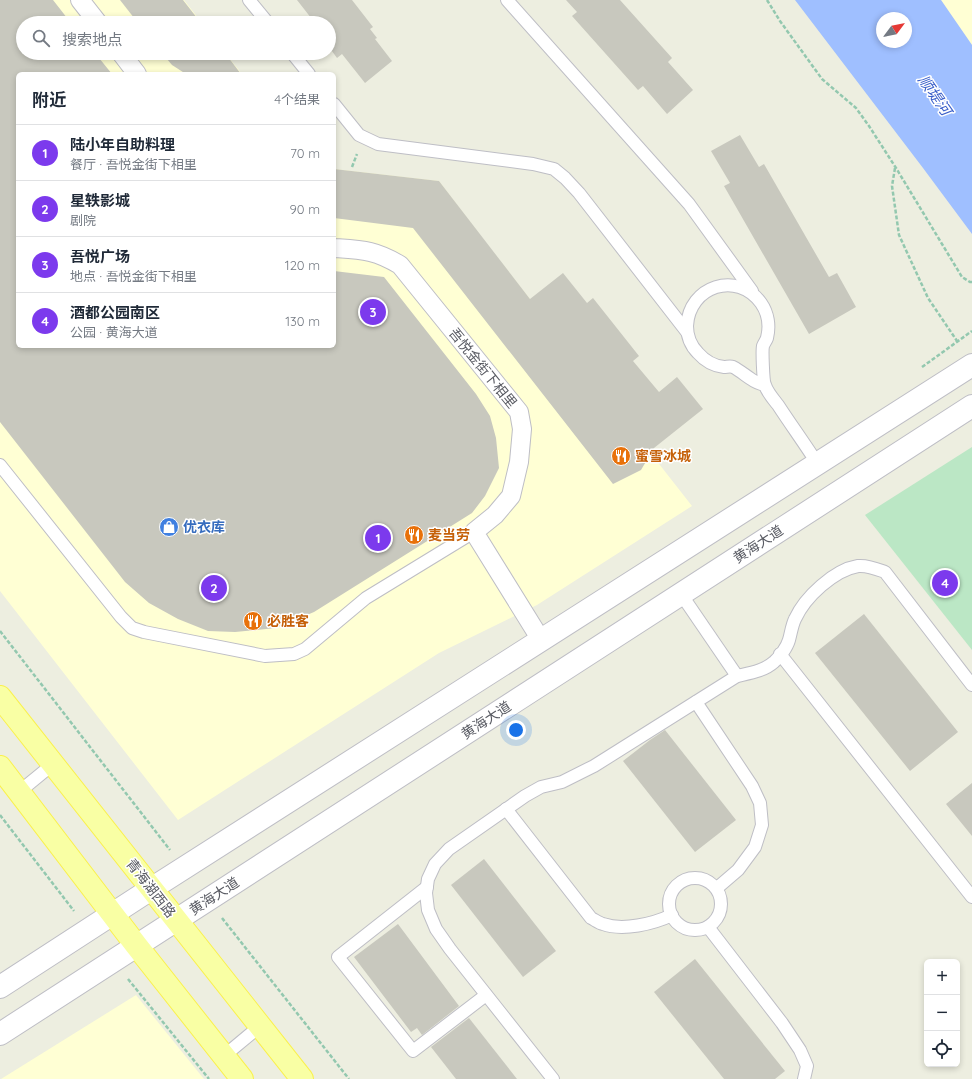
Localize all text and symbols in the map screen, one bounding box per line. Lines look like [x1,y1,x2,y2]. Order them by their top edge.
north arrow [876,12,912,48]
search box [16,16,336,60]
icon: search [30,27,52,49]
text: 搜索地点 [62,30,122,49]
water label: 顺堤河 [914,71,957,121]
text: 附近 [32,89,66,110]
text: 4个结果 [274,91,320,107]
text: 陆小年自助料理 [70,135,175,154]
text: 1 [42,145,48,161]
text: 70 m [290,145,320,161]
text: 餐厅 · 吾悦金街下相里 [70,156,197,172]
text: 星轶影城 [70,191,130,210]
text: 2 [41,201,49,217]
text: 90 m [290,201,320,217]
text: 剧院 [70,212,96,228]
text: 吾悦广场 [70,247,130,266]
text: 3 [42,257,48,273]
text: 120 m [285,257,320,273]
text: 地点 · 吾悦金街下相里 [70,268,197,284]
pin: 3 [360,297,386,327]
text: 酒都公园南区 [70,303,160,322]
text: 4 [41,313,49,329]
text: 130 m [285,313,320,329]
text: 公园 · 黄海大道 [70,324,158,340]
street label: 吾悦金街下相里 [445,324,521,412]
restaurant icon: 蜜雪冰城 [610,445,632,467]
place label: 蜜雪冰城 [635,447,691,465]
shop icon: 优衣库 [158,516,180,538]
place label: 优衣库 [183,518,225,536]
street label: 黄海大道 [730,521,786,567]
pin: 1 [365,523,391,553]
restaurant icon: 麦当劳 [403,524,425,546]
place label: 麦当劳 [428,526,470,544]
pin: 4 [932,568,958,598]
pin: 2 [201,573,227,603]
restaurant icon: 必胜客 [242,610,264,632]
place label: 必胜客 [267,612,309,630]
street label: 黄海大道 [458,697,514,743]
your location [506,720,526,740]
street label: 青海湖西路 [122,855,180,921]
street label: 黄海大道 [186,873,242,919]
map controls [924,959,960,1067]
button: + [924,959,960,995]
button: − [924,995,960,1031]
button: locate [924,1031,960,1067]

